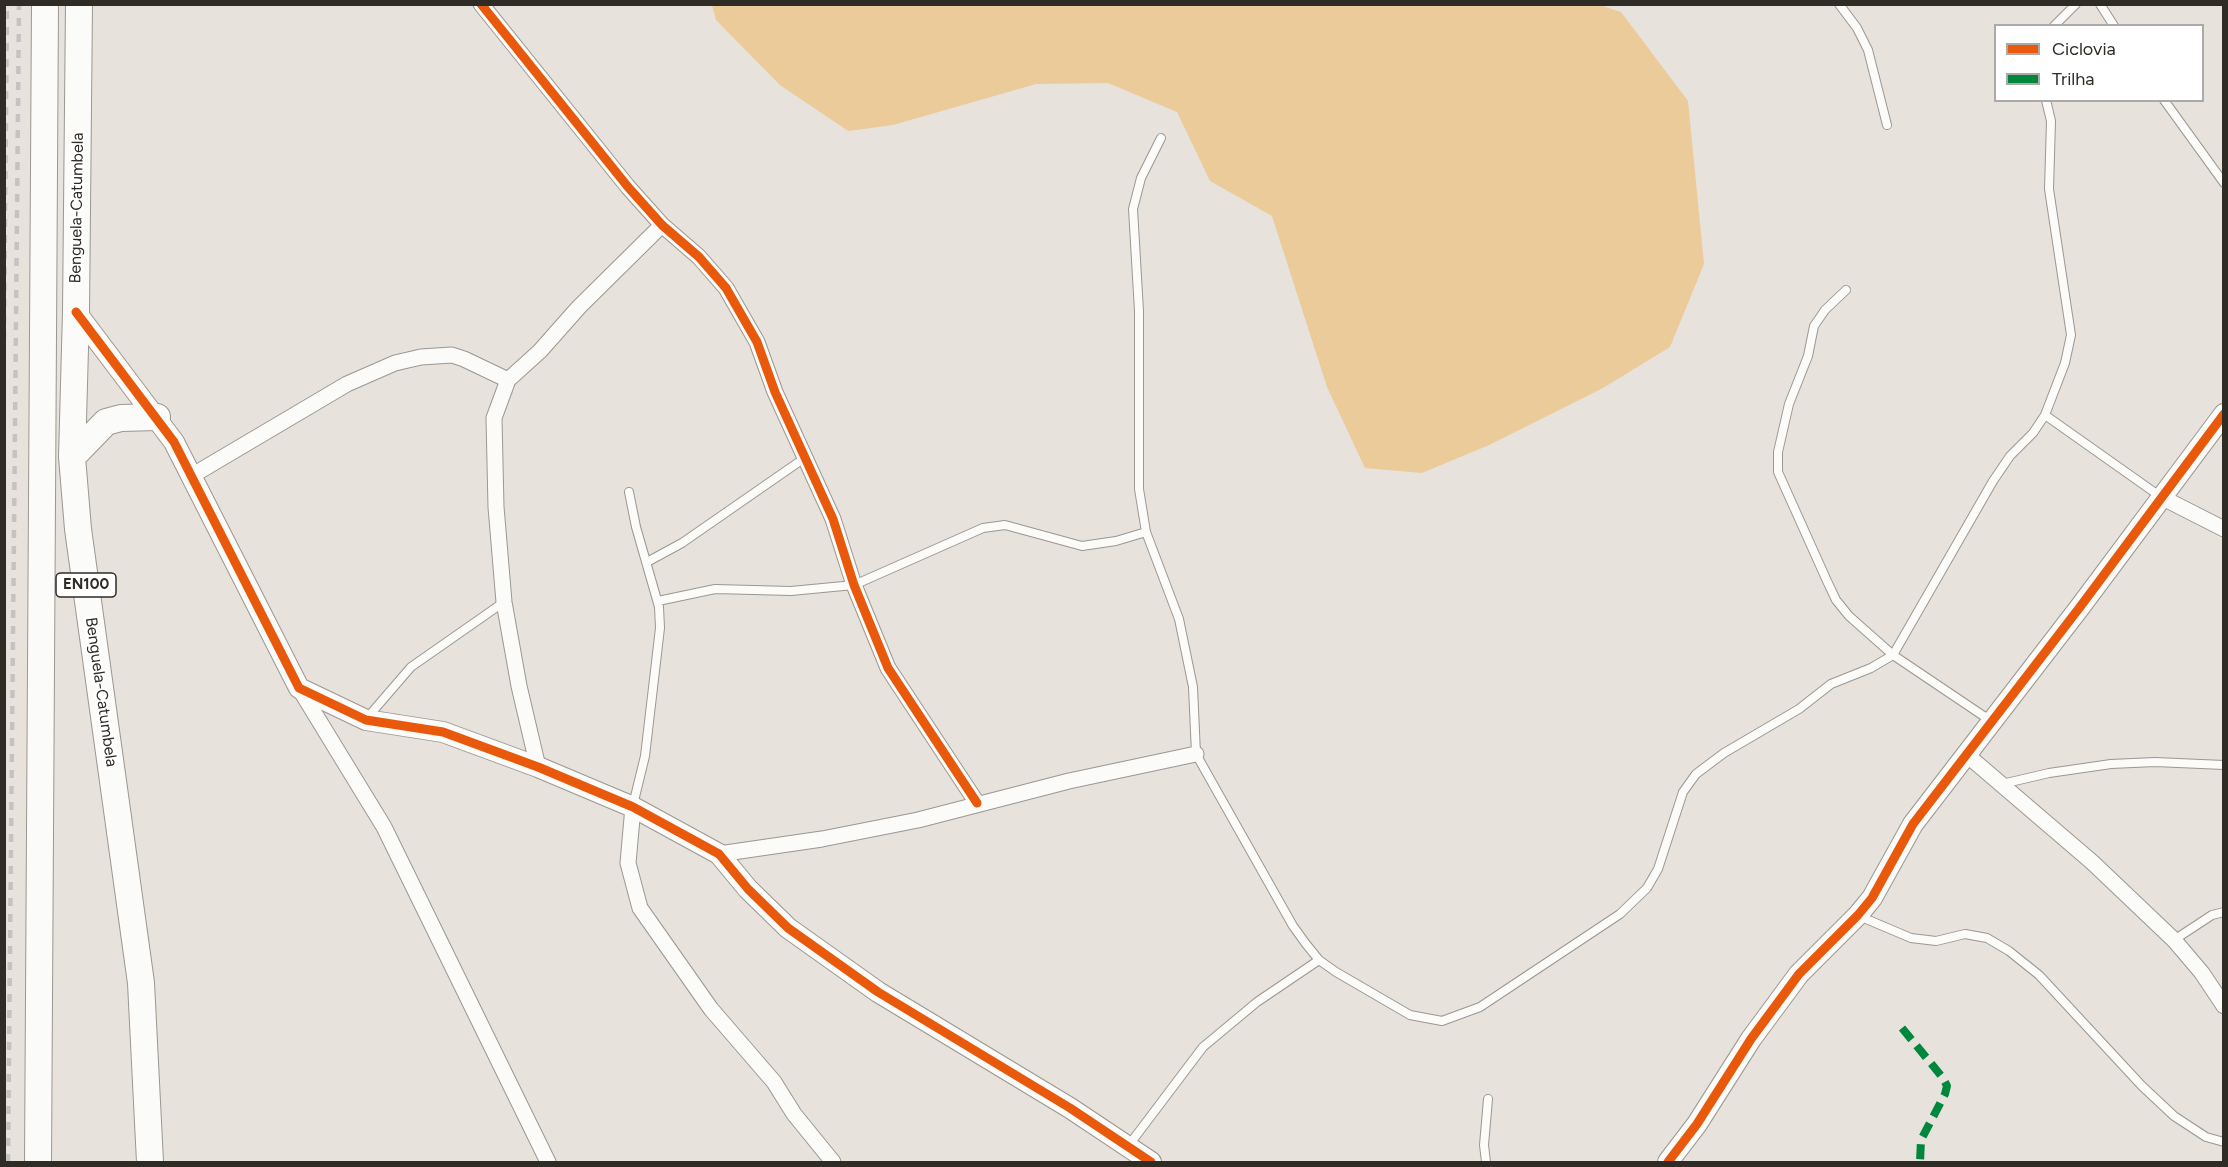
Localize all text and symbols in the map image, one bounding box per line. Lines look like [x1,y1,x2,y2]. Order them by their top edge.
legend [1994,24,2204,102]
text: Ciclovia [2052,38,2116,60]
text: Trilha [2052,68,2095,90]
street label: Benguela-Catumbela [66,132,88,284]
road number: EN100 [56,573,116,597]
street label: Benguela-Catumbela [81,616,121,768]

